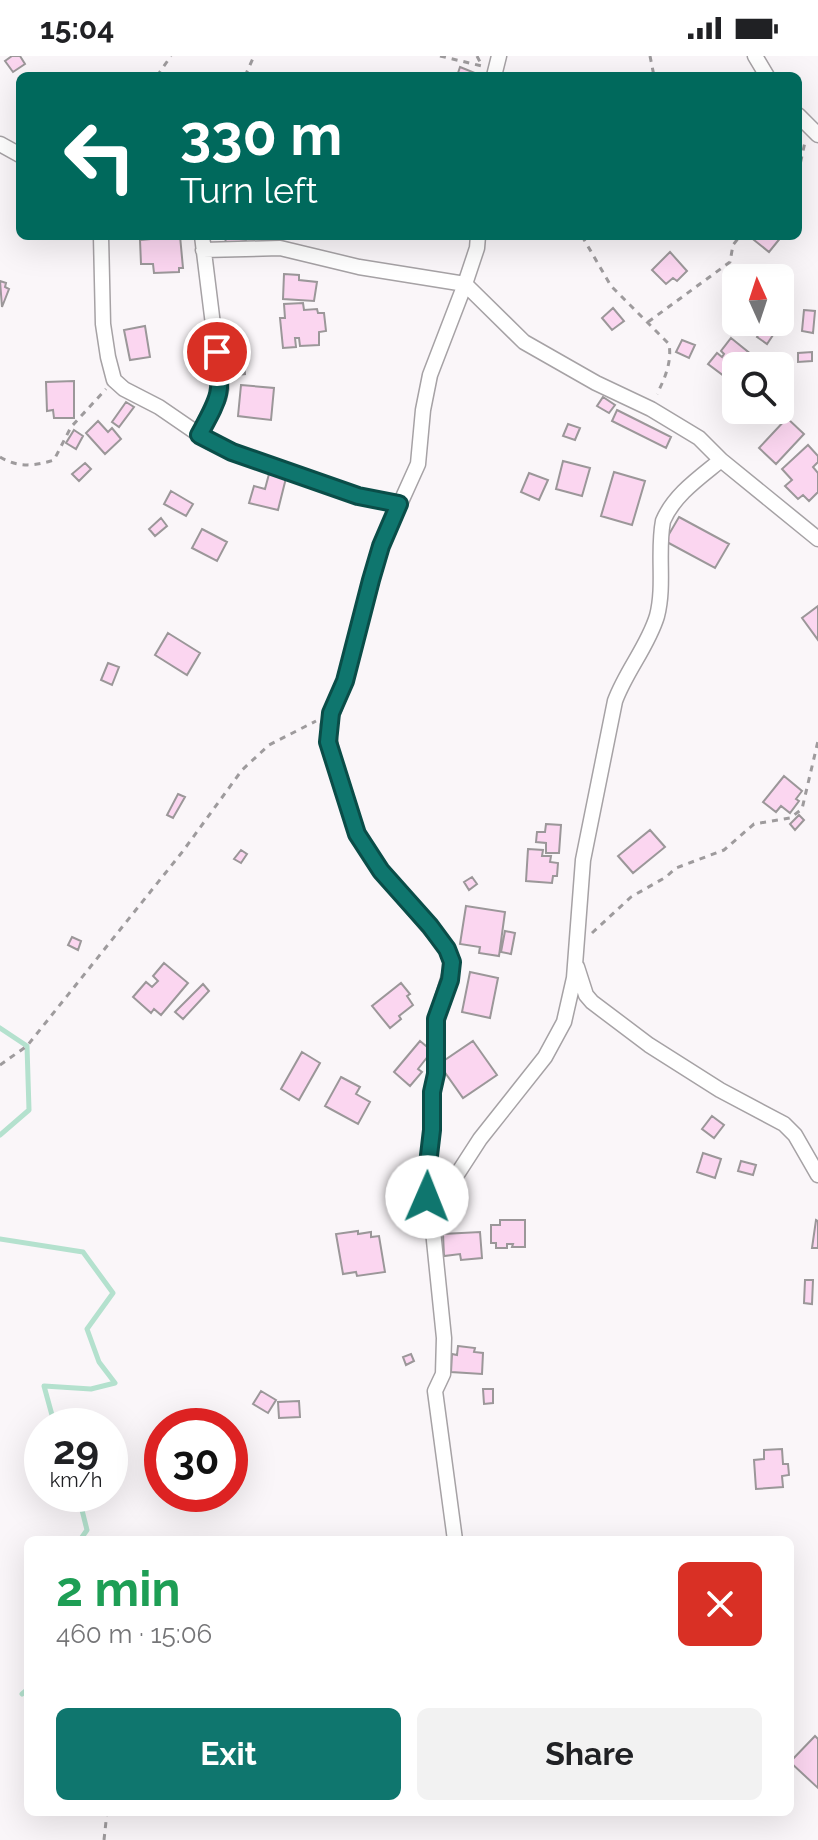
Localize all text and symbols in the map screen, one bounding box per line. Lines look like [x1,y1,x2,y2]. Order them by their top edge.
text: 15:04 [40,11,114,46]
text: 330 m [180,102,342,168]
icon: left [48,104,152,208]
text: Turn left [180,169,318,211]
north arrow [722,264,794,336]
map controls [722,264,794,424]
pin [183,318,251,386]
icon: arrive [195,330,239,374]
button: search [722,352,794,424]
position arrow [385,1155,469,1239]
speed limit sign: 30 [144,1408,248,1512]
text: 29 [53,1426,99,1473]
text: km/h [50,1468,102,1492]
text: 2 min [56,1561,181,1617]
button: close [678,1562,762,1646]
text: 460 m · 15:06 [56,1619,212,1649]
button: Exit [56,1708,401,1800]
button: Share [417,1708,762,1800]

